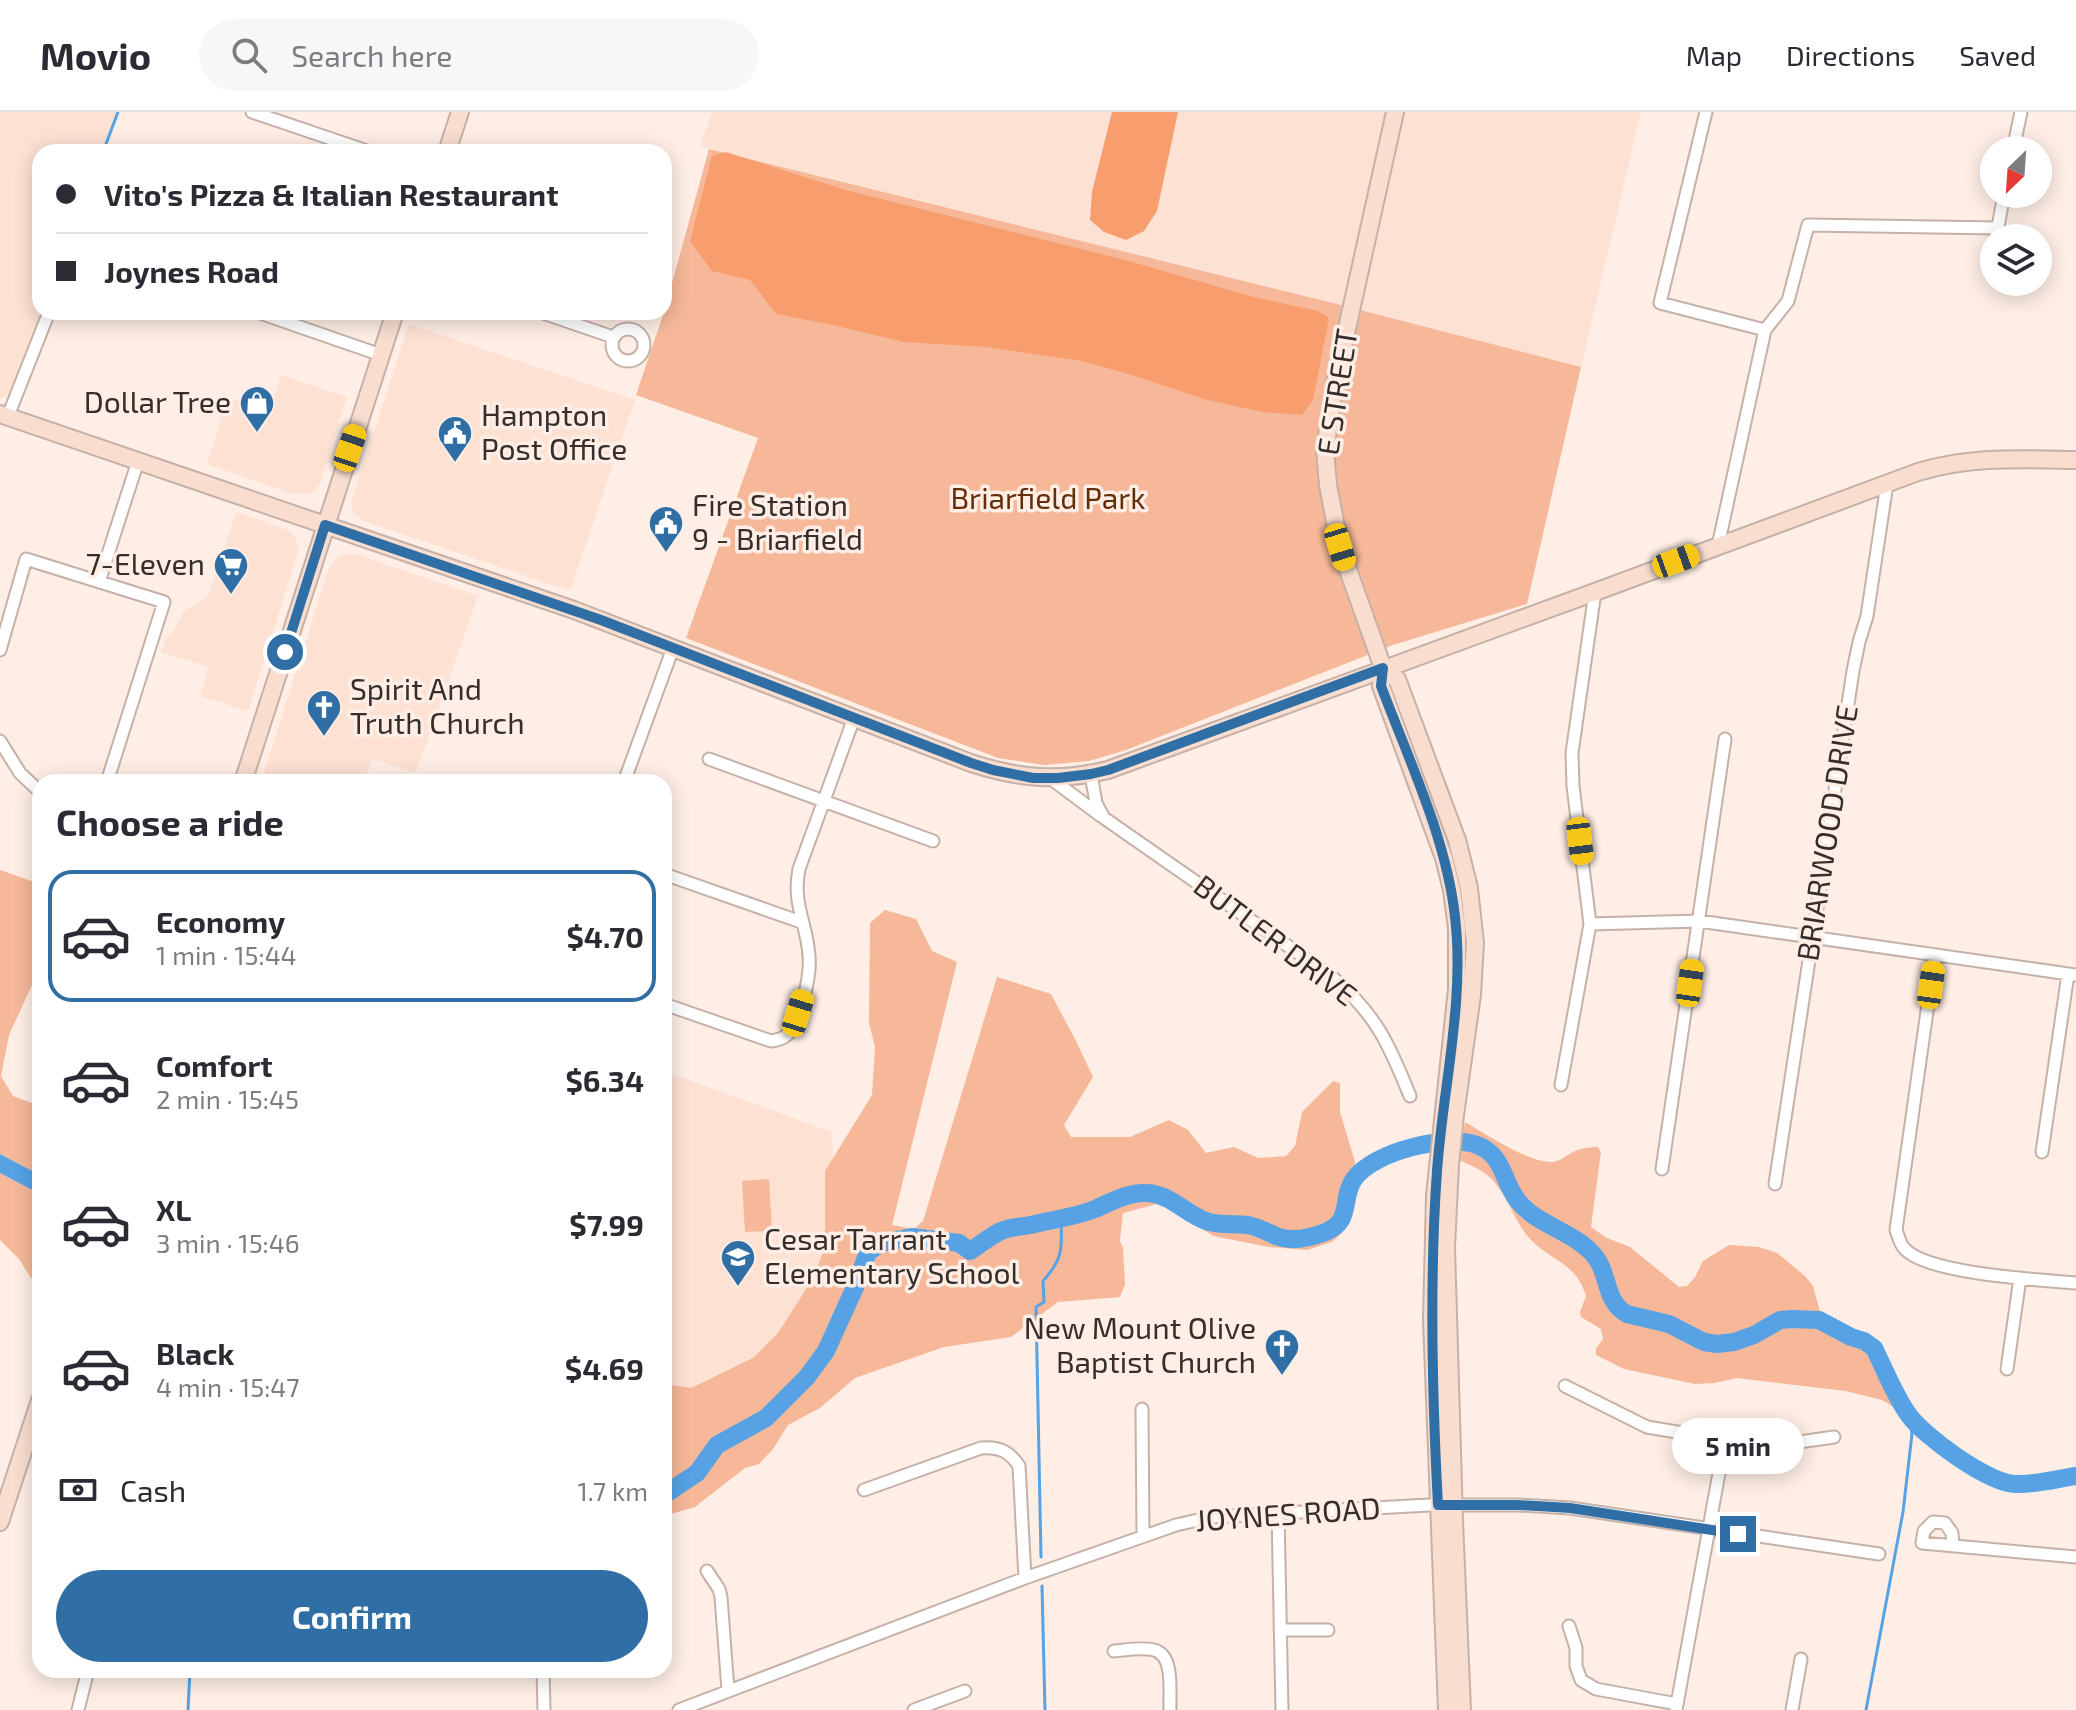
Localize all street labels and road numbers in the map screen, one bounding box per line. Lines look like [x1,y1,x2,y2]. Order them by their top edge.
street label: E STREET [1308,326,1364,457]
street label: BRIARWOOD DRIVE [1788,702,1864,963]
street label: BUTLER DRIVE [1188,866,1365,1012]
street label: JOYNES ROAD [1194,1489,1382,1537]

